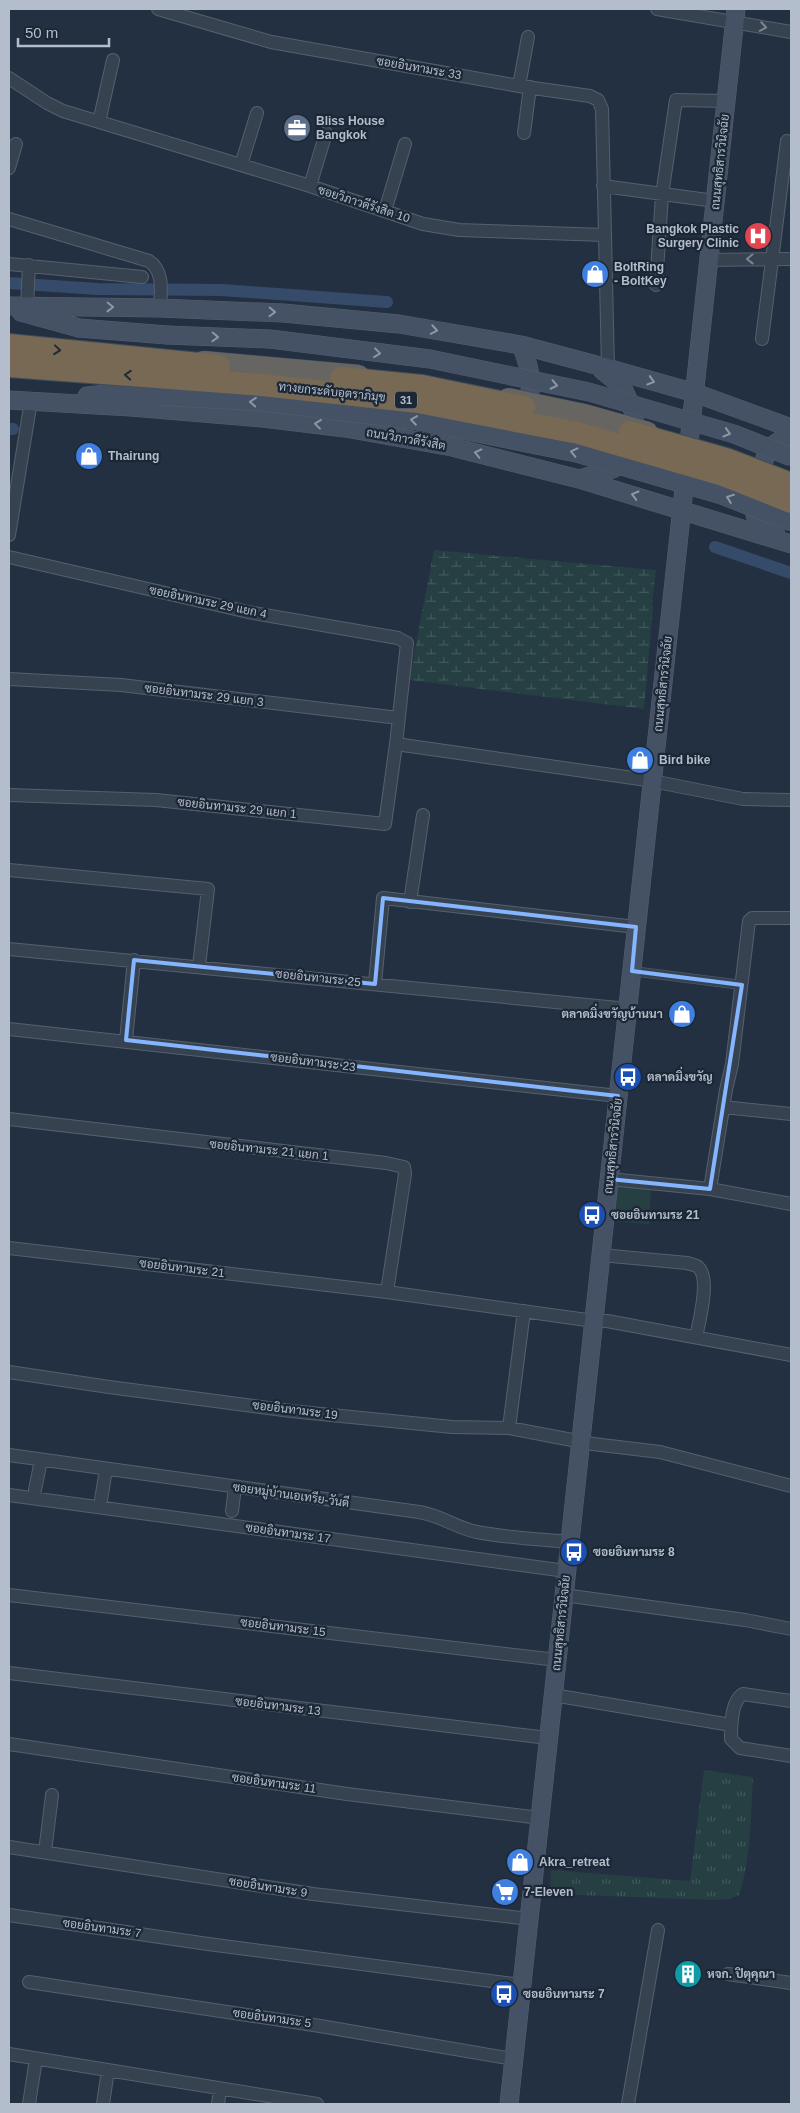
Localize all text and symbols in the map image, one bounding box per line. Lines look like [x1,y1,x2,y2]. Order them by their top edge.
scale bar [18,15,109,47]
one-way arrow [759,22,767,32]
text: 50 m [25,24,58,41]
street label: ซอยอินทามระ 33 [375,54,463,82]
office icon: Bliss House Bangkok [282,113,312,143]
street label: ถนนสุทธิสารวินิจฉัย [708,113,734,211]
place label: Bliss House Bangkok [316,114,385,142]
street label: ซอยวิภาวดีรังสิต 10 [316,182,412,226]
hospital icon: Bangkok Plastic Surgery Clinic [743,221,773,251]
place label: Bangkok Plastic Surgery Clinic [646,222,739,250]
one-way arrow [746,254,754,265]
shop icon: BoltRing - BoltKey [580,259,610,289]
place label: BoltRing - BoltKey [614,260,667,288]
one-way arrow [106,302,114,312]
one-way arrow [269,307,277,317]
one-way arrow [429,325,438,335]
one-way arrow [212,331,220,342]
one-way arrow [54,344,62,355]
one-way arrow [373,347,381,357]
one-way arrow [124,369,132,380]
one-way arrow [647,375,655,385]
street label: ทางยกระดับอุตราภิมุข [277,379,386,407]
one-way arrow [550,379,558,390]
road number: 31 [395,392,417,408]
one-way arrow [249,396,257,407]
one-way arrow [410,416,419,426]
one-way arrow [314,419,322,430]
street label: ถนนวิภาวดีรังสิต [365,424,447,453]
one-way arrow [723,427,731,437]
shop icon: Thairung [74,441,104,471]
one-way arrow [569,447,578,458]
one-way arrow [474,448,483,459]
place label: Thairung [108,449,159,463]
one-way arrow [632,491,640,501]
one-way arrow [726,494,734,504]
street label: ซอยอินทามระ 29 แยก 4 [148,583,268,621]
street label: ถนนสุทธิสารวินิจฉัย [651,635,677,733]
street label: ซอยอินทามระ 29 แยก 3 [144,681,265,709]
shop icon: Bird bike [625,745,655,775]
place label: Bird bike [659,753,711,767]
street label: ซอยอินทามระ 29 แยก 1 [177,795,298,821]
street label: ซอยอินทามระ 25 [275,967,362,989]
shop icon: ตลาดมิ่งขวัญบ้านนา [667,999,697,1029]
place label: ตลาดมิ่งขวัญบ้านนา [562,1003,663,1021]
street label: ซอยอินทามระ 23 [269,1050,357,1074]
bus stop icon: ตลาดมิ่งขวัญ [613,1062,643,1092]
place label: ตลาดมิ่งขวัญ [647,1066,713,1084]
street label: ถนนสุทธิสารวินิจฉัย [601,1097,627,1195]
street label: ซอยอินทามระ 21 แยก 1 [209,1137,330,1163]
bus stop icon: ซอยอินทามระ 21 [577,1200,607,1230]
place label: ซอยอินทามระ 21 [611,1208,700,1222]
street label: ซอยอินทามระ 21 [138,1256,226,1280]
street label: ซอยอินทามระ 19 [251,1398,339,1422]
street label: ซอยหมู่บ้านเอเทรีย-วันดี [232,1479,350,1511]
street label: ซอยอินทามระ 17 [244,1520,332,1546]
bus stop icon: ซอยอินทามระ 8 [559,1537,589,1567]
place label: ซอยอินทามระ 8 [593,1545,675,1559]
street label: ถนนสุทธิสารวินิจฉัย [549,1574,575,1672]
street label: ซอยอินทามระ 15 [239,1615,327,1639]
street label: ซอยอินทามระ 13 [234,1694,322,1718]
street label: ซอยอินทามระ 11 [231,1770,317,1796]
shop icon: Akra_retreat [505,1847,535,1877]
place label: Akra_retreat [539,1855,610,1869]
street label: ซอยอินทามระ 9 [228,1874,309,1900]
supermarket icon: 7-Eleven [490,1877,520,1907]
place label: 7-Eleven [524,1885,573,1899]
street label: ซอยอินทามระ 7 [62,1916,143,1940]
building icon: หจก. ปิตุคุณา [673,1959,703,1989]
place label: หจก. ปิตุคุณา [707,1967,775,1982]
bus stop icon: ซอยอินทามระ 7 [489,1979,519,2009]
place label: ซอยอินทามระ 7 [523,1987,605,2001]
street label: ซอยอินทามระ 5 [232,2006,313,2030]

